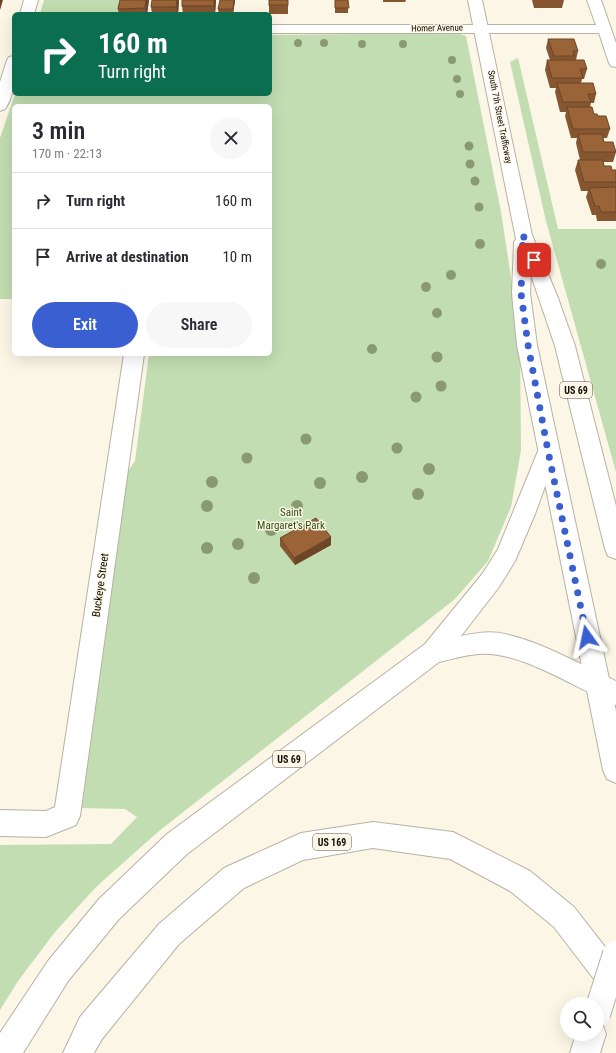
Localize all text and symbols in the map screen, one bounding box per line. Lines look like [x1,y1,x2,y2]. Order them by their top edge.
street label: Homer Avenue [411,23,463,33]
text: 160 m [98,27,168,60]
icon: right [32,28,84,80]
text: Turn right [98,61,166,82]
street label: South 7th Street Trafficway [486,69,514,165]
text: 3 min [32,117,85,145]
button: close [210,117,252,159]
text: 170 m · 22:13 [32,146,102,161]
icon: right [32,190,54,212]
text: Turn right [66,192,125,210]
text: 160 m [215,192,252,210]
pin [517,243,551,277]
icon: arrive [32,246,54,268]
text: Arrive at destination [66,248,189,266]
text: 10 m [222,248,252,266]
icon: arrive [523,249,545,271]
button: Exit [32,302,138,348]
button: Share [146,302,252,348]
road number: US 69 [560,382,592,398]
park label: Saint Margaret's Park [257,506,325,532]
street label: Buckeye Street [90,552,111,618]
position arrow [566,616,608,658]
road number: US 69 [273,751,305,767]
road number: US 169 [313,834,351,850]
map controls [560,997,604,1041]
button: search [560,997,604,1041]

